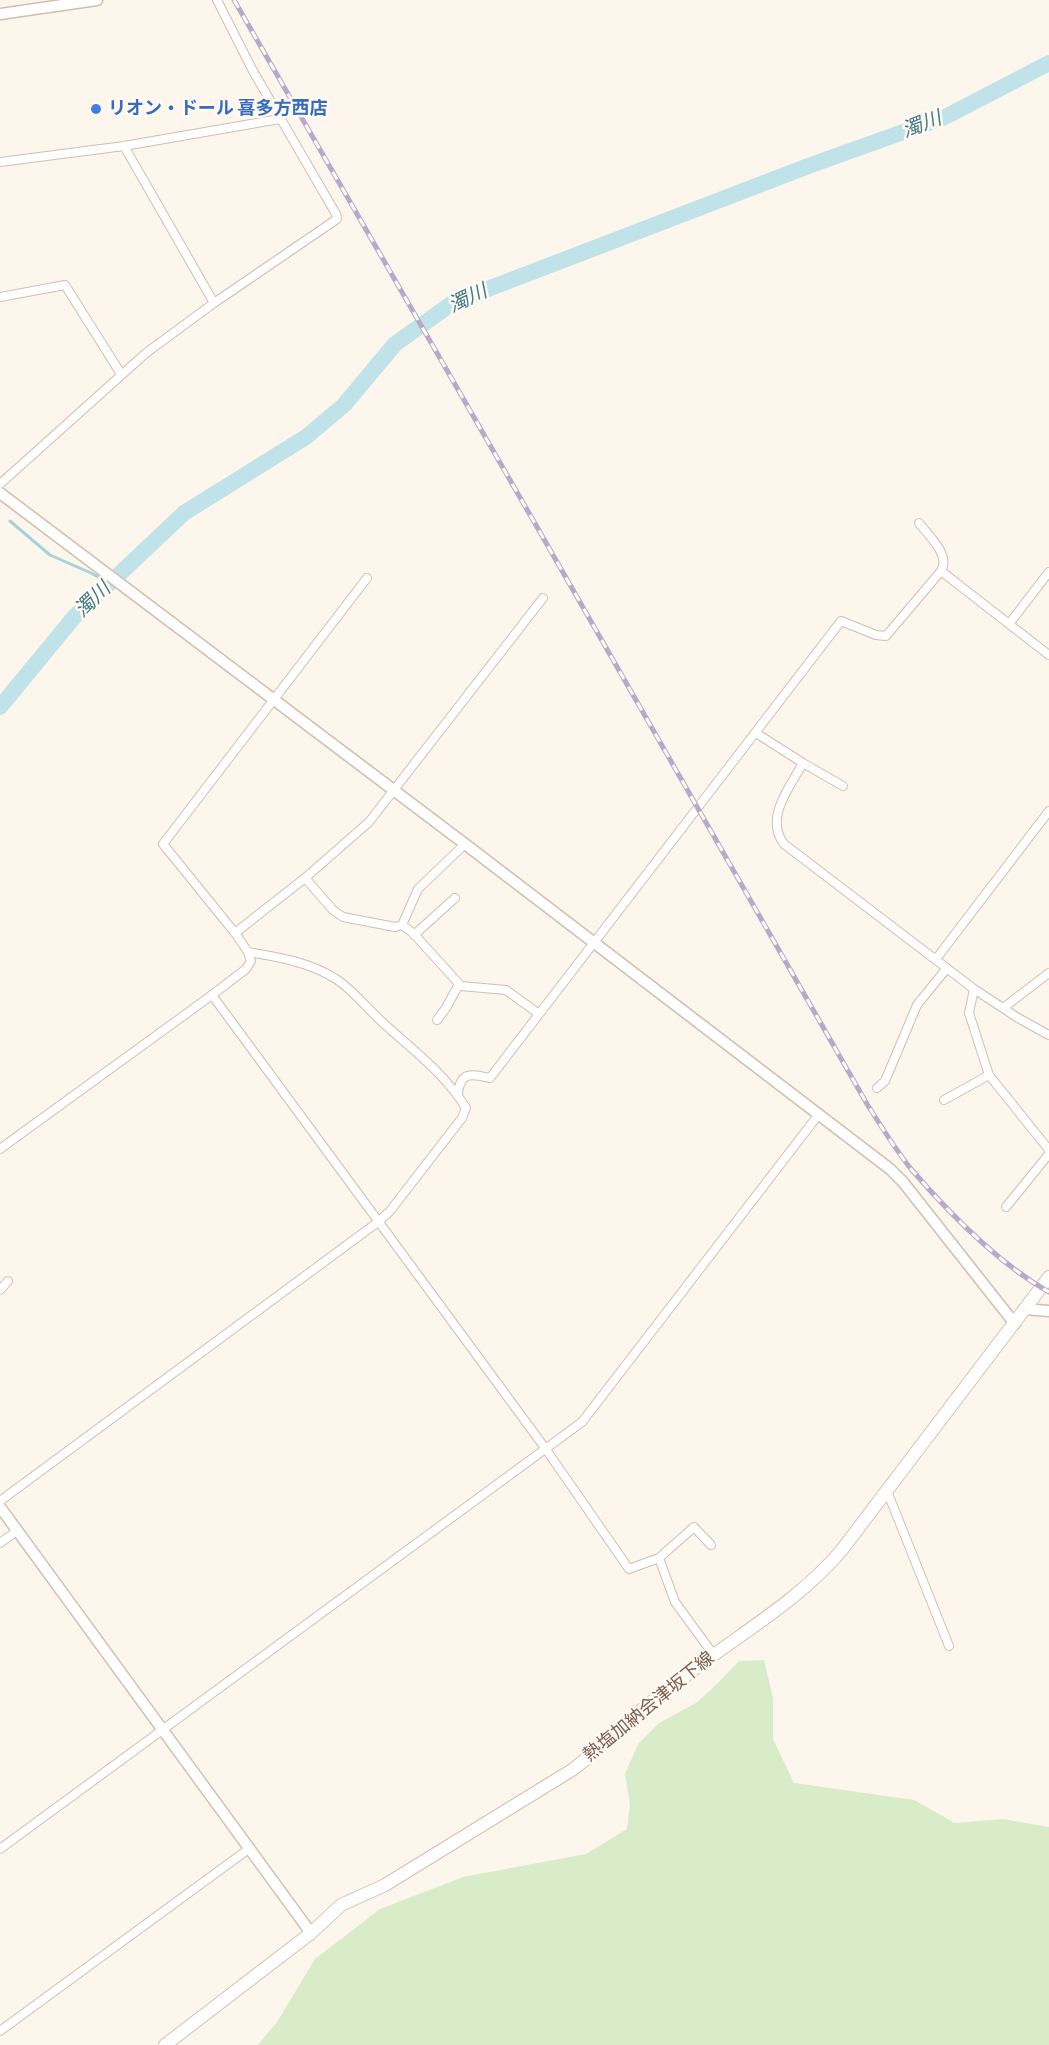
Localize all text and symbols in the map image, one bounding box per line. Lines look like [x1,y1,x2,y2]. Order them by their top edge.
place label: リオン・ドール 喜多方西店 [108,98,328,120]
marker: リオン・ドール 喜多方西店 [89,102,103,116]
water label: 濁川 [899,107,945,143]
water label: 濁川 [445,280,491,318]
water label: 濁川 [70,577,116,623]
street label: 熱塩加納会津坂下線 [579,1648,719,1766]

